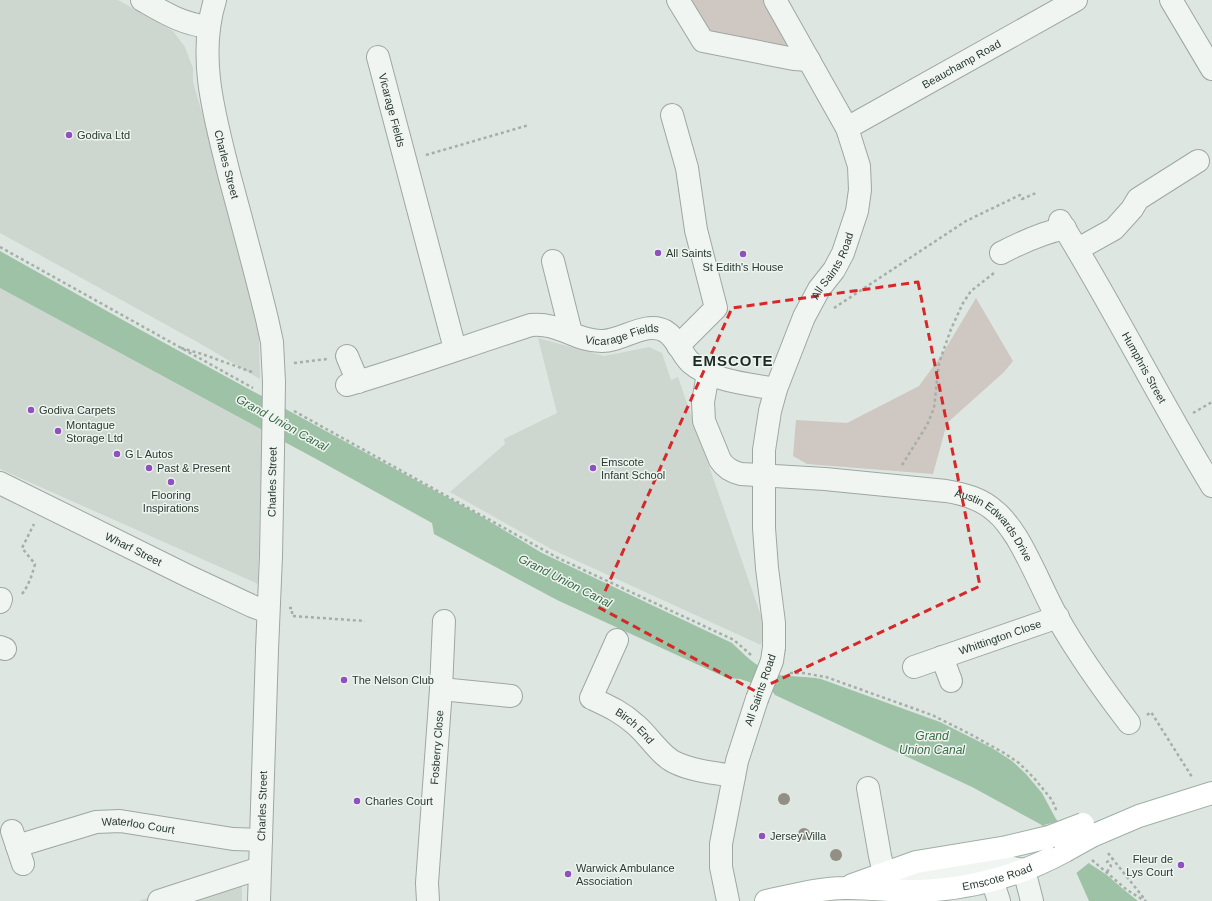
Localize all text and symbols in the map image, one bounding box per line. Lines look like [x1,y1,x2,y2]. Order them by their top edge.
street label: Beauchamp Road [920,37,1003,91]
street label: Vicarage Fields [377,72,408,149]
place label: Godiva Ltd [77,129,130,141]
street label: Charles Street [212,129,241,200]
marker: Godiva Ltd [64,130,74,140]
street label: All Saints Road [809,231,855,301]
place label: All Saints [666,247,712,259]
marker: All Saints [653,248,663,258]
marker: St Edith's House [738,249,748,259]
place label: St Edith's House [703,261,783,273]
street label: Vicarage Fields [584,322,660,347]
street label: Humphris Street [1120,330,1169,405]
district label: EMSCOTE [692,352,774,369]
water label: Grand Union Canal [234,392,331,454]
place label: Godiva Carpets [39,404,116,416]
marker: Godiva Carpets [26,405,36,415]
place label: Montague Storage Ltd [66,419,123,444]
marker: Montague Storage Ltd [53,426,63,436]
street label: Charles Street [265,447,279,517]
place label: G L Autos [125,448,173,460]
marker: G L Autos [112,449,122,459]
place label: Emscote Infant School [601,456,665,481]
place label: Past & Present [157,462,230,474]
marker: Past & Present [144,463,154,473]
marker: Emscote Infant School [588,463,598,473]
marker: Flooring Inspirations [166,477,176,487]
street label: Austin Edwards Drive [954,487,1035,563]
place label: Flooring Inspirations [143,489,200,514]
street label: Wharf Street [103,530,164,568]
water label: Grand Union Canal [516,551,614,611]
street label: Whittington Close [957,617,1043,657]
street label: All Saints Road [742,652,778,728]
place label: The Nelson Club [352,674,434,686]
marker: The Nelson Club [339,675,349,685]
street label: Birch End [613,706,657,746]
street label: Fosberry Close [428,710,445,785]
water label: Grand Union Canal [899,729,965,757]
street label: Charles Street [255,771,269,841]
place label: Charles Court [365,795,433,807]
marker: Charles Court [352,796,362,806]
street label: Waterloo Court [101,815,176,836]
place label: Jersey Villa [770,830,827,842]
marker: Jersey Villa [757,831,767,841]
place label: Fleur de Lys Court [1126,853,1173,878]
marker: Fleur de Lys Court [1176,860,1186,870]
street label: Emscote Road [961,861,1034,892]
place label: Warwick Ambulance Association [576,862,675,887]
marker: Warwick Ambulance Association [563,869,573,879]

